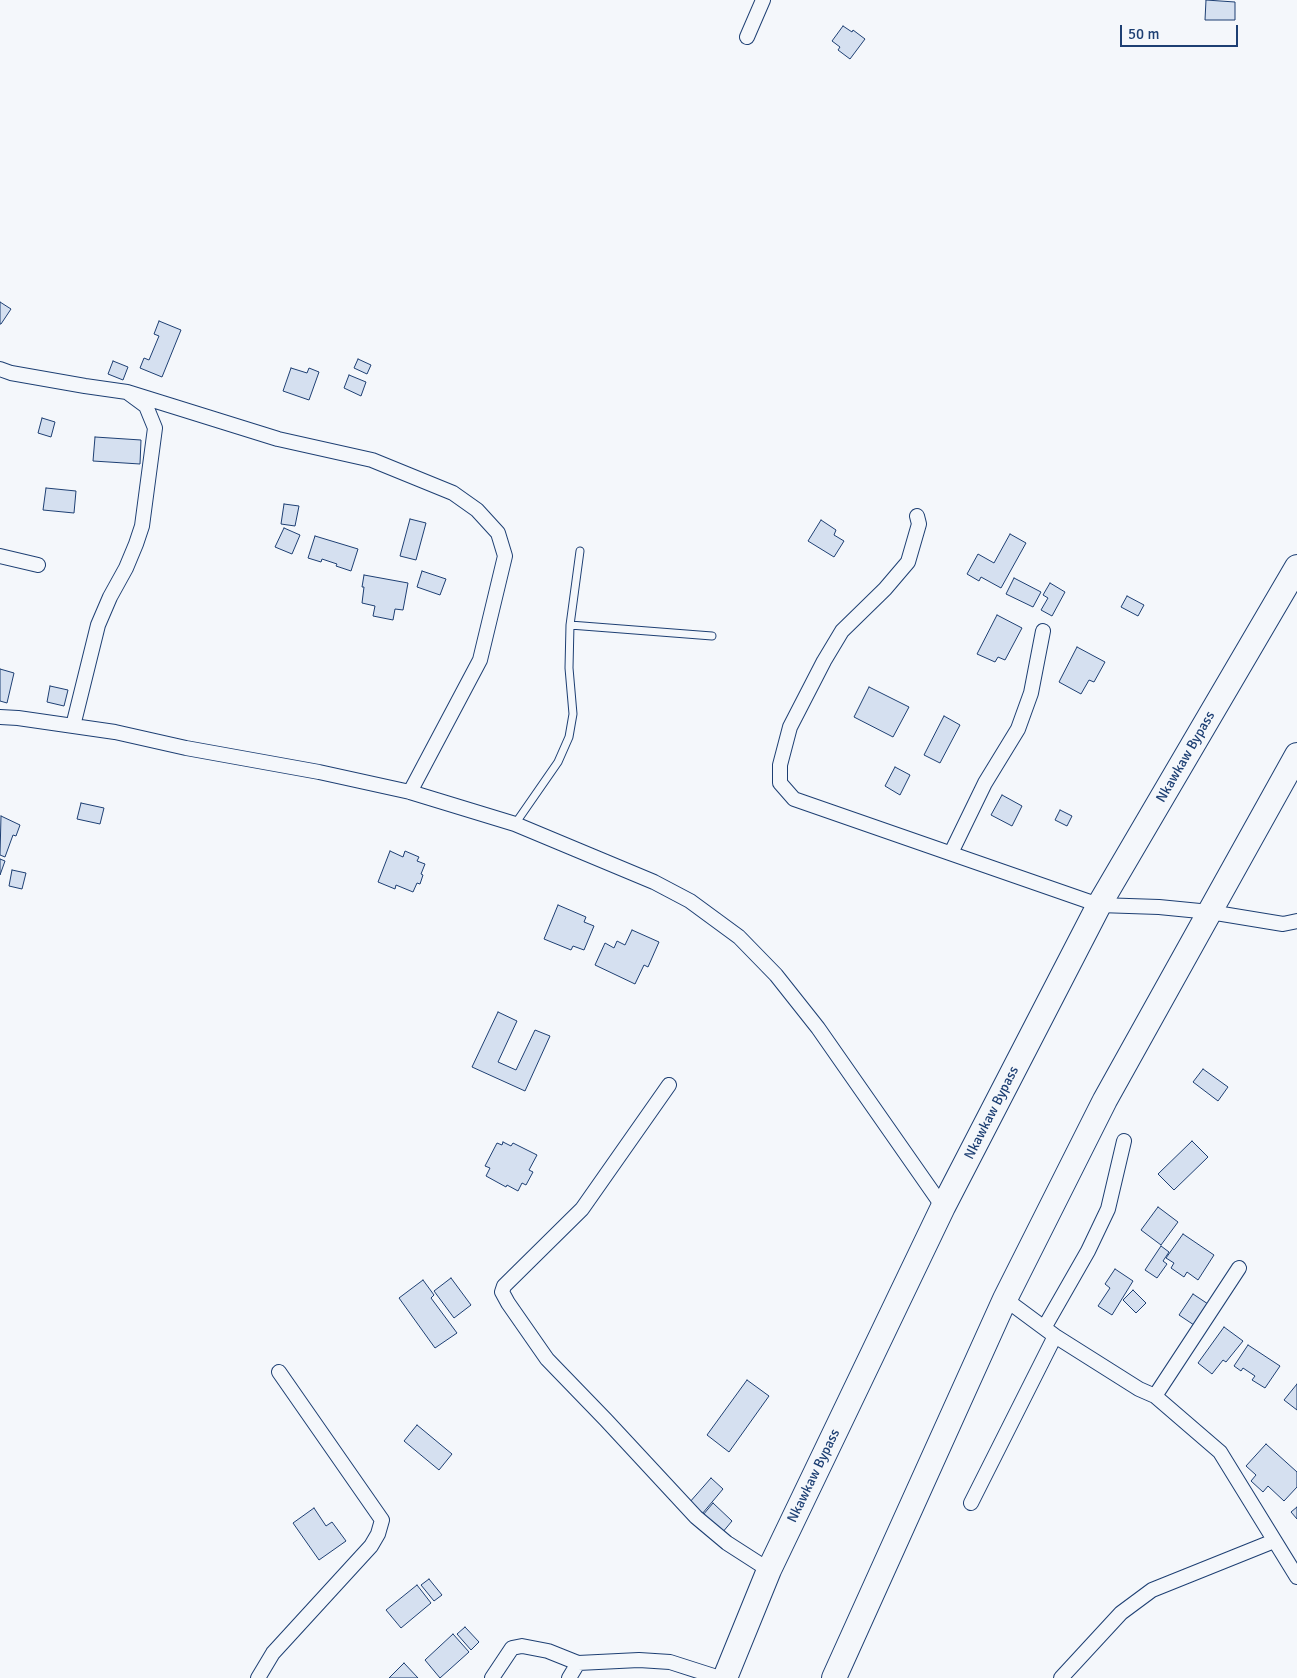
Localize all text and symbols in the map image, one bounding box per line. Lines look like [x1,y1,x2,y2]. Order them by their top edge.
scale bar [1122,15,1240,47]
text: 50 m [1128,25,1159,43]
street label: Nkawkaw Bypass [1153,708,1219,806]
street label: Nkawkaw Bypass [961,1064,1023,1162]
street label: Nkawkaw Bypass [784,1426,844,1526]

